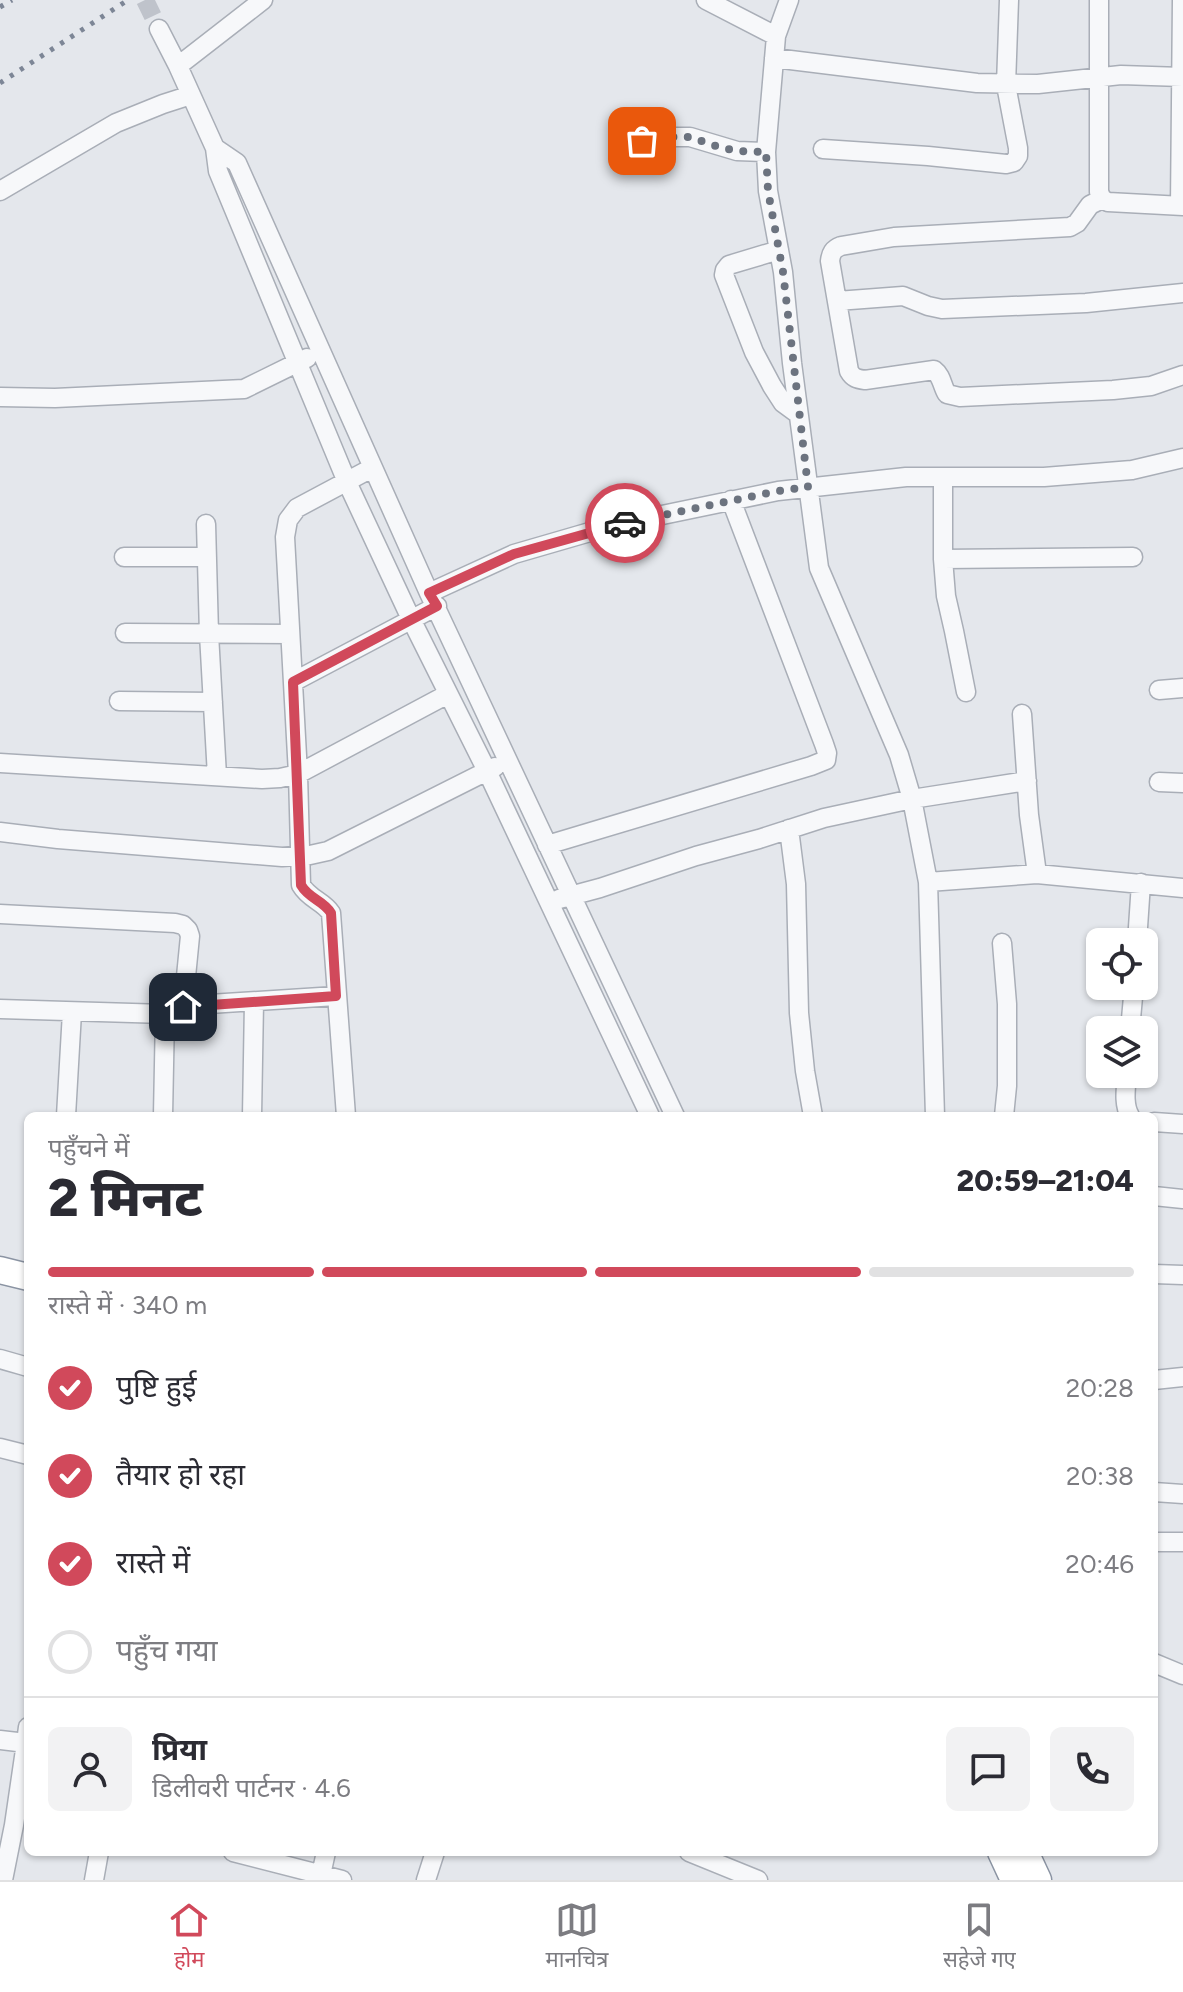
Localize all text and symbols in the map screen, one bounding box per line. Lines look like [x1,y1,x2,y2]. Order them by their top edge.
pin [608,107,676,175]
icon: bag [620,119,664,163]
courier [585,483,665,563]
icon: car [603,501,647,545]
map controls [1086,928,1158,1088]
button: locate [1086,928,1158,1000]
pin [149,973,217,1041]
icon: home [161,985,205,1029]
button: layers [1086,1016,1158,1088]
text: पहुँचने में [48,1132,129,1164]
text: 20:59–21:04 [957,1162,1134,1199]
text: 2 मिनट [48,1167,203,1229]
text: रास्ते में · 340 m [48,1289,207,1321]
icon: check [48,1366,92,1410]
text: पुष्टि हुई [116,1368,196,1405]
text: 20:28 [1066,1372,1134,1404]
icon: check [48,1454,92,1498]
text: तैयार हो रहा [116,1456,245,1493]
text: 20:38 [1066,1460,1134,1492]
icon: check [48,1542,92,1586]
text: रास्ते में [116,1544,190,1581]
text: 20:46 [1065,1548,1134,1580]
text: पहुँच गया [116,1632,218,1669]
button: person [48,1727,132,1811]
button: chat [946,1727,1030,1811]
button: phone [1050,1727,1134,1811]
text: प्रिया [152,1731,207,1768]
text: डिलीवरी पार्टनर · 4.6 [152,1772,351,1804]
tab: होम [167,1898,211,1976]
tab: मानचित्र [546,1898,609,1976]
tab: सहेजे गए [943,1898,1016,1976]

